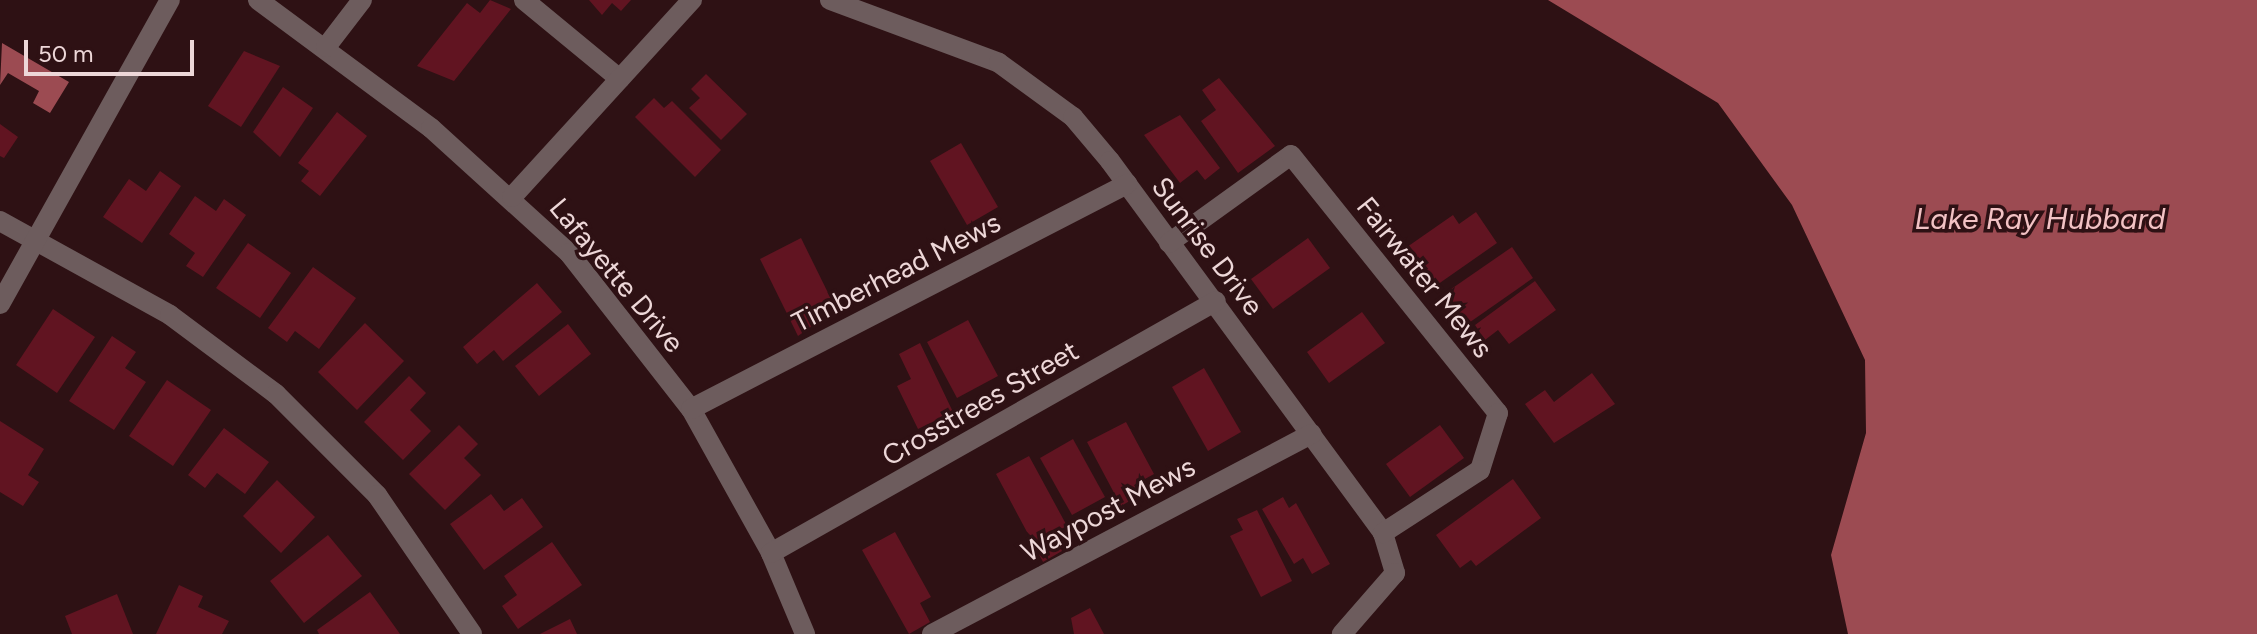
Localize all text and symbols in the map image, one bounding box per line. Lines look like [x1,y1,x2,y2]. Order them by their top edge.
scale bar [28,24,198,74]
text: 50 m [38,39,94,68]
street label: Sunrise Drive [1145,170,1271,322]
street label: Fairwater Mews [1350,190,1500,364]
street label: Lafayette Drive [543,191,691,359]
water label: Lake Ray Hubbard [1915,201,2165,237]
street label: Timberhead Mews [786,205,1006,339]
street label: Crosstrees Street [876,333,1084,473]
street label: Waypost Mews [1016,449,1200,569]

